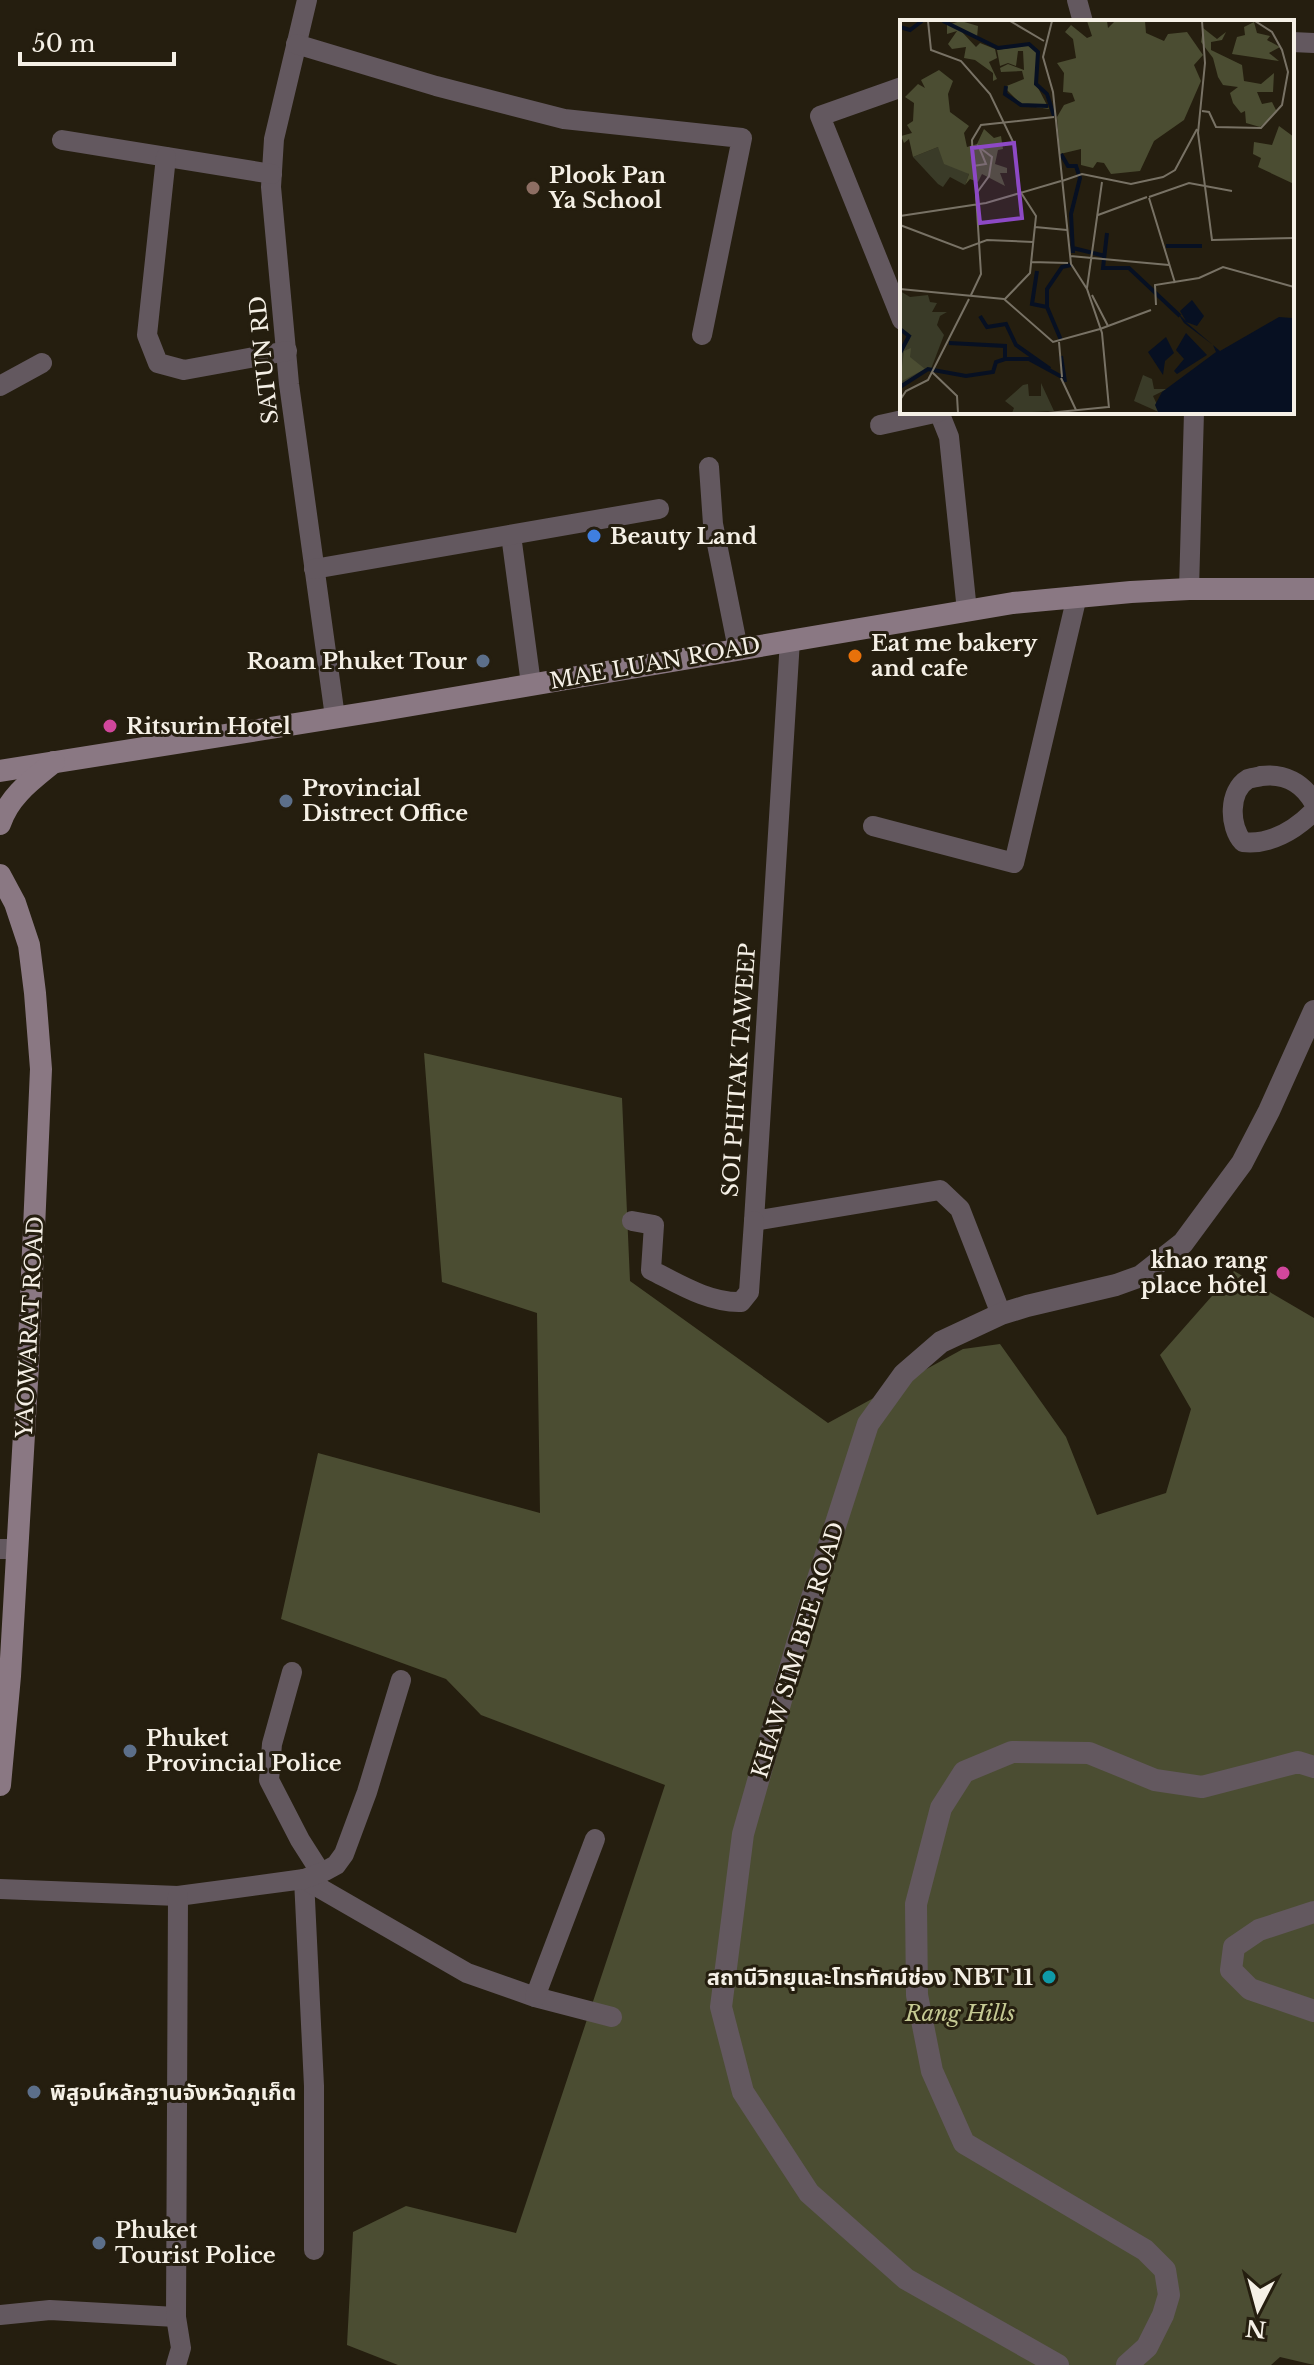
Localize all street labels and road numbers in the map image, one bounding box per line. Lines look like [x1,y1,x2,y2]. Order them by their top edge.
street label: SATUN RD [244,295,284,425]
street label: MAE LUAN ROAD [548,631,762,695]
street label: SOI PHITAK TAWEEP [717,942,761,1198]
street label: YAOWARAT ROAD [11,1215,49,1440]
street label: KHAW SIM BEE ROAD [746,1519,850,1781]

